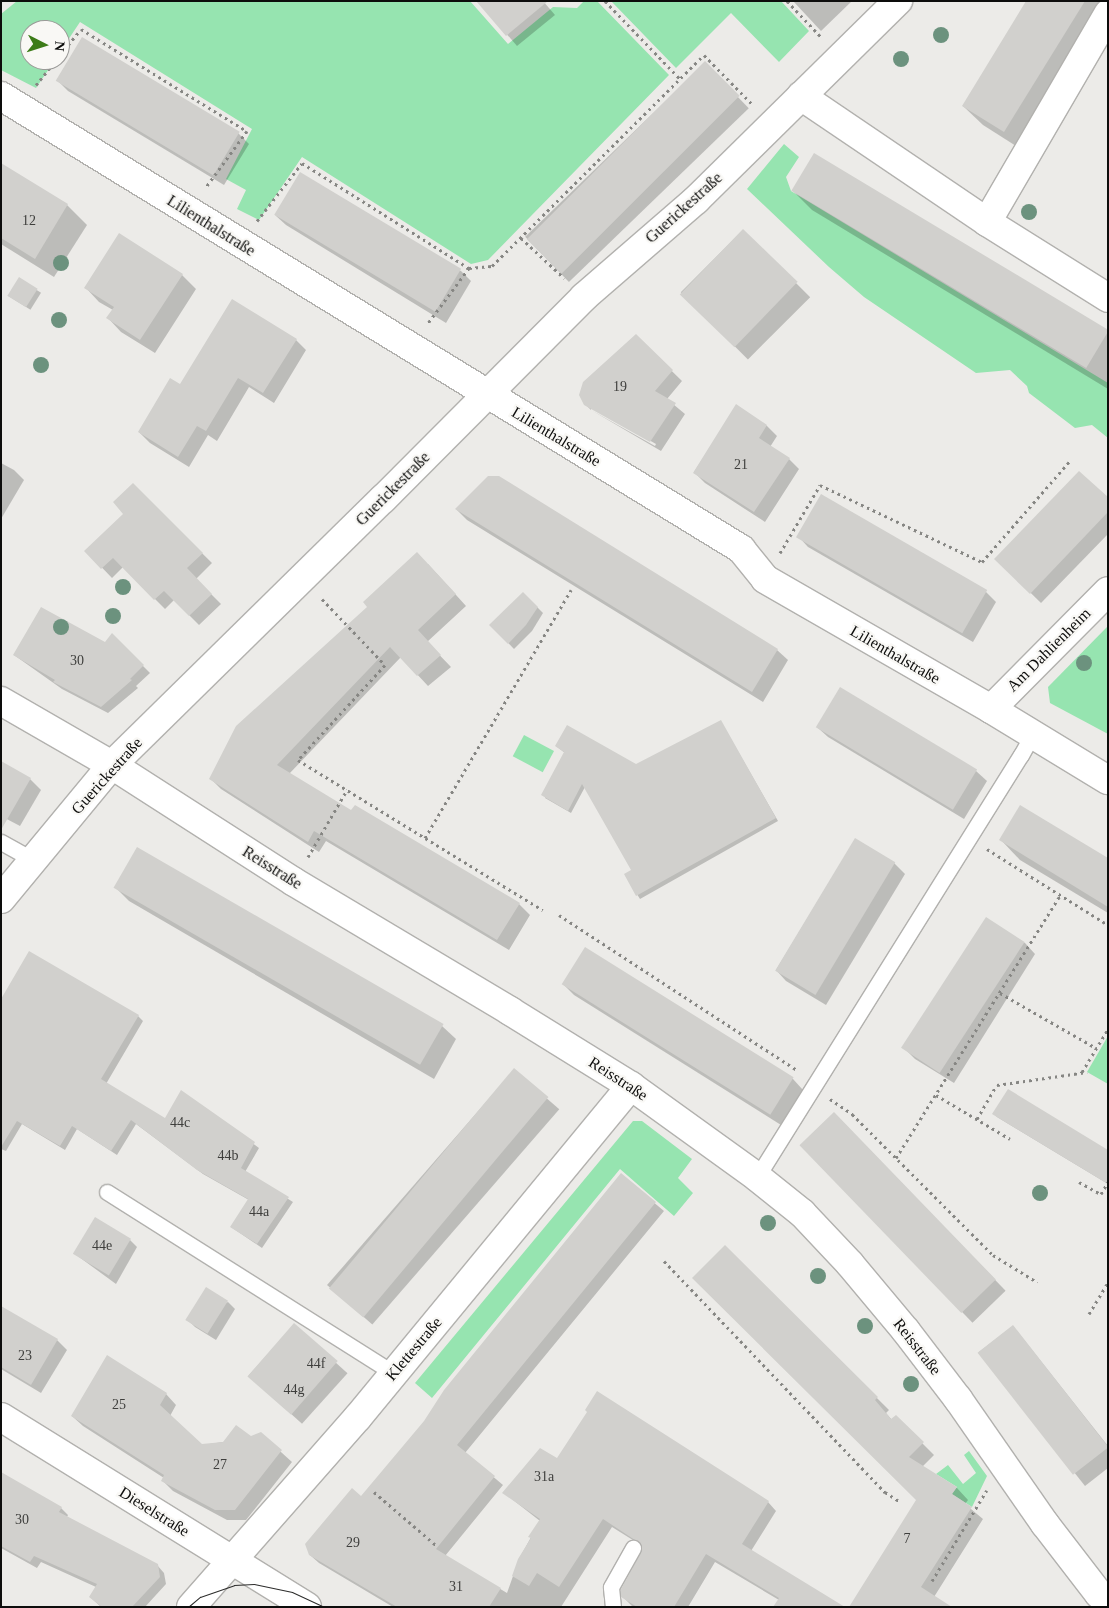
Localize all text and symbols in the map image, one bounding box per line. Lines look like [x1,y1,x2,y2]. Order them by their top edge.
north arrow [20,20,70,70]
text: N [52,41,67,52]
street label: Guerickestraße [642,168,726,248]
street label: Lilienthalstraße [163,191,259,261]
house number: 12 [22,213,36,229]
house number: 19 [613,379,627,395]
street label: Lilienthalstraße [508,403,604,471]
street label: Guerickestraße [352,448,434,530]
house number: 21 [734,457,748,473]
street label: Am Dahlienheim [1003,604,1095,696]
street label: Lilienthalstraße [847,622,943,688]
house number: 30 [70,653,84,669]
street label: Guerickestraße [67,734,147,818]
street label: Reisstraße [239,842,305,894]
street label: Reisstraße [585,1053,651,1105]
house number: 44c [170,1115,190,1131]
house number: 44b [218,1148,238,1164]
house number: 44a [249,1204,269,1220]
house number: 44e [92,1238,112,1254]
street label: Klettestraße [382,1313,446,1385]
street label: Reisstraße [889,1315,945,1379]
house number: 23 [18,1348,32,1364]
house number: 44f [307,1356,325,1372]
house number: 44g [284,1382,304,1398]
house number: 25 [112,1397,126,1413]
house number: 27 [213,1457,227,1473]
house number: 31a [534,1469,554,1485]
street label: Dieselstraße [115,1483,193,1541]
house number: 30 [15,1512,29,1528]
house number: 7 [904,1531,910,1547]
house number: 29 [346,1535,360,1551]
house number: 31 [449,1579,463,1595]

